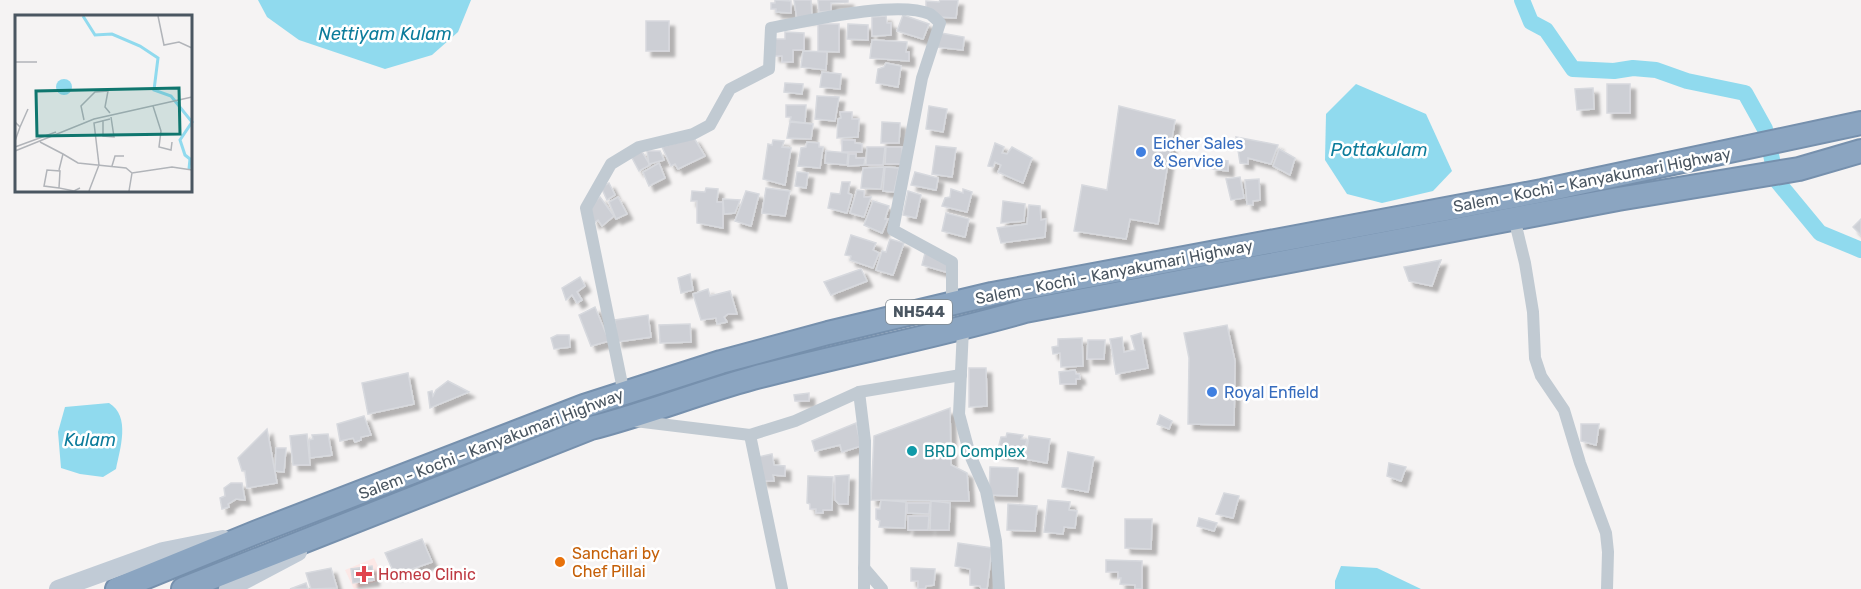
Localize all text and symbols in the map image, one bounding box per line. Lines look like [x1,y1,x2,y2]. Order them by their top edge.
inset map [15,15,192,192]
water label: Nettiyam Kulam [318,23,452,45]
place label: Eicher Sales & Service [1153,134,1244,171]
water label: Pottakulam [1330,139,1428,161]
street label: Salem - Kochi - Kanyakumari Highway [1452,144,1733,216]
marker: Eicher Sales & Service [1134,145,1148,159]
street label: Salem - Kochi - Kanyakumari Highway [974,236,1255,308]
road number: NH544 [886,300,952,324]
place label: Royal Enfield [1224,383,1319,402]
street label: Salem - Kochi - Kanyakumari Highway [356,384,626,503]
marker: Royal Enfield [1205,385,1219,399]
water label: Kulam [64,429,116,451]
place label: BRD Complex [924,442,1025,461]
marker: BRD Complex [905,444,919,458]
place label: Sanchari by Chef Pillai [572,544,660,581]
marker: Sanchari by Chef Pillai [553,555,567,569]
marker: Homeo Clinic [355,565,373,583]
place label: Homeo Clinic [378,565,476,584]

